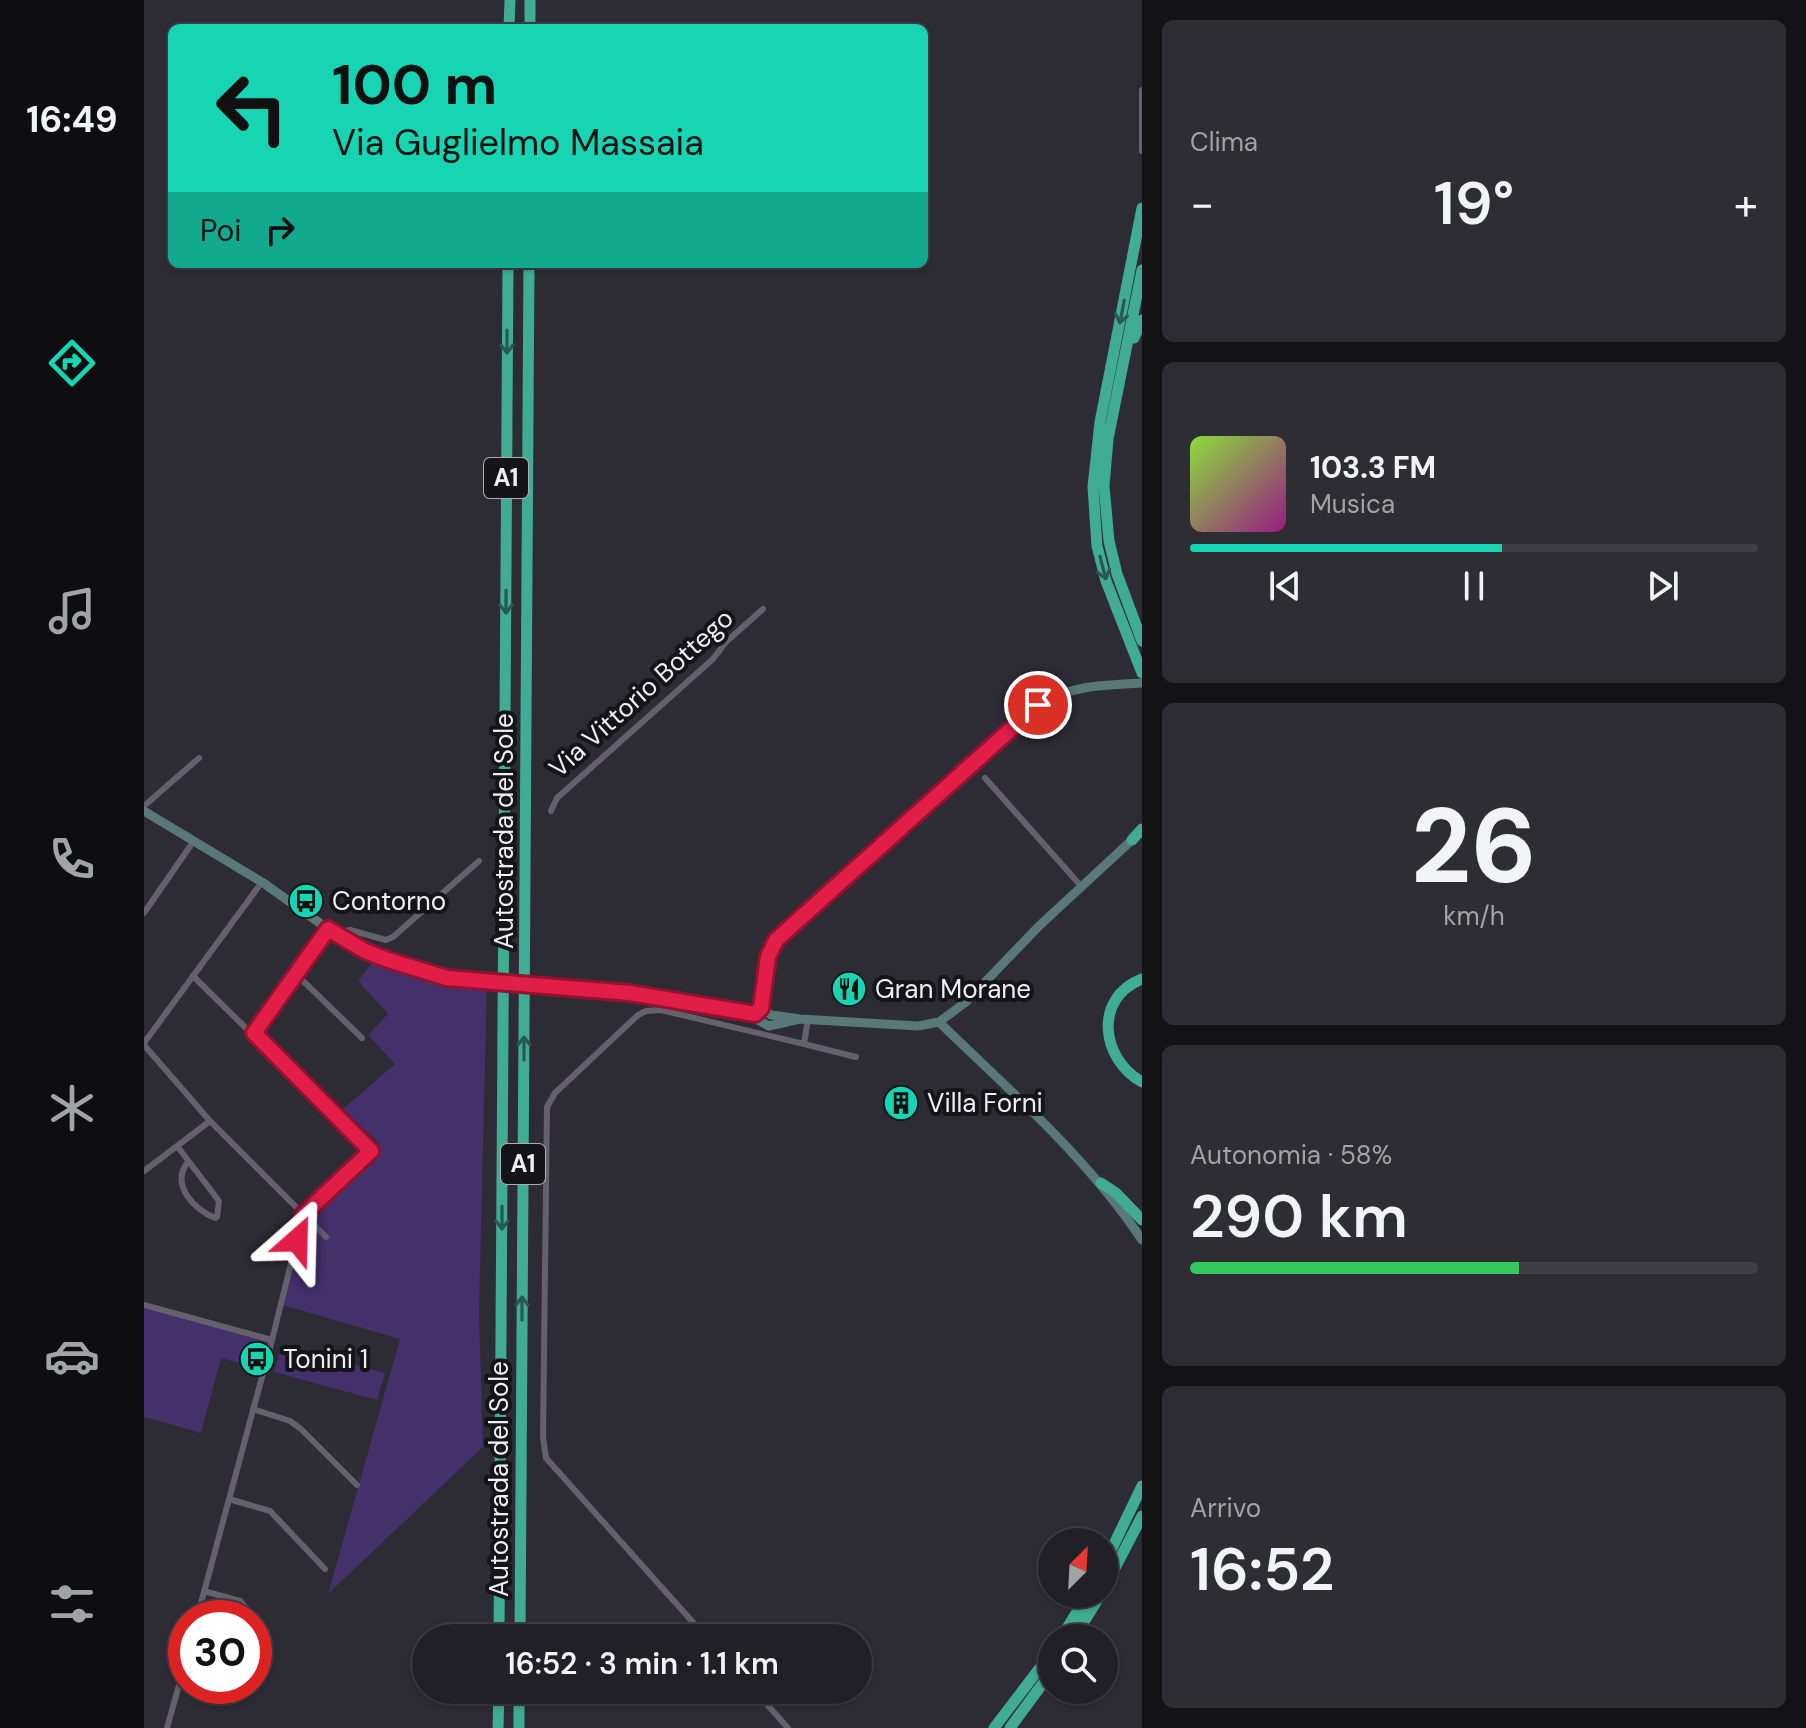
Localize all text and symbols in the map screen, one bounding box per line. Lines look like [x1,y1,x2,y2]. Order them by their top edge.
text: 100 m [332,48,497,121]
icon: left [200,56,304,160]
text: 16:49 [26,96,118,143]
text: Via Guglielmo Massaia [332,119,704,166]
text: Clima [1190,125,1258,159]
text: 19° [1434,164,1514,243]
text: − [1190,175,1214,233]
text: + [1734,175,1758,233]
icon: right [258,208,302,252]
text: Poi [200,211,242,250]
one-way arrow [1113,299,1128,324]
one-way arrow [499,328,515,355]
icon: directions [44,335,100,391]
text: 103.3 FM [1310,448,1436,487]
road number: A1 [484,458,528,498]
text: Musica [1310,487,1395,521]
one-way arrow [1097,555,1112,581]
icon: previous [1263,564,1307,608]
icon: pause [1452,564,1496,608]
icon: next [1641,564,1685,608]
icon: music [44,583,100,639]
one-way arrow [498,588,513,615]
street label: Via Vittorio Bottego [542,601,740,785]
pin [1004,671,1072,739]
icon: arrive [1016,683,1060,727]
street label: Autostrada del Sole [487,713,521,949]
text: 26 [1411,779,1537,914]
icon: phone [44,831,100,887]
bus stop icon: Contorno [287,882,325,920]
place label: Contorno [332,884,446,918]
text: km/h [1443,899,1505,933]
restaurant icon: Gran Morane [830,970,868,1008]
place label: Gran Morane [875,972,1031,1006]
one-way arrow [516,1035,532,1062]
icon: climate [44,1080,100,1136]
building icon: Villa Forni [882,1084,920,1122]
place label: Villa Forni [927,1086,1043,1120]
text: Autonomia · 58% [1190,1138,1392,1172]
road number: A1 [501,1144,545,1184]
text: 290 km [1190,1177,1408,1256]
position arrow [255,1198,339,1282]
one-way arrow [494,1204,510,1231]
one-way arrow [514,1295,530,1322]
icon: car [44,1328,100,1384]
bus stop icon: Tonini 1 [238,1340,276,1378]
place label: Tonini 1 [283,1342,368,1376]
street label: Autostrada del Sole [482,1361,516,1597]
text: Arrivo [1190,1491,1261,1525]
north arrow [1038,1528,1118,1608]
map controls [1038,1528,1118,1704]
text: 16:52 [1190,1530,1334,1609]
icon: filters [44,1576,100,1632]
speed limit sign: 30 [168,1600,272,1704]
button: search [1038,1624,1118,1704]
text: 16:52 · 3 min · 1.1 km [505,1644,779,1683]

